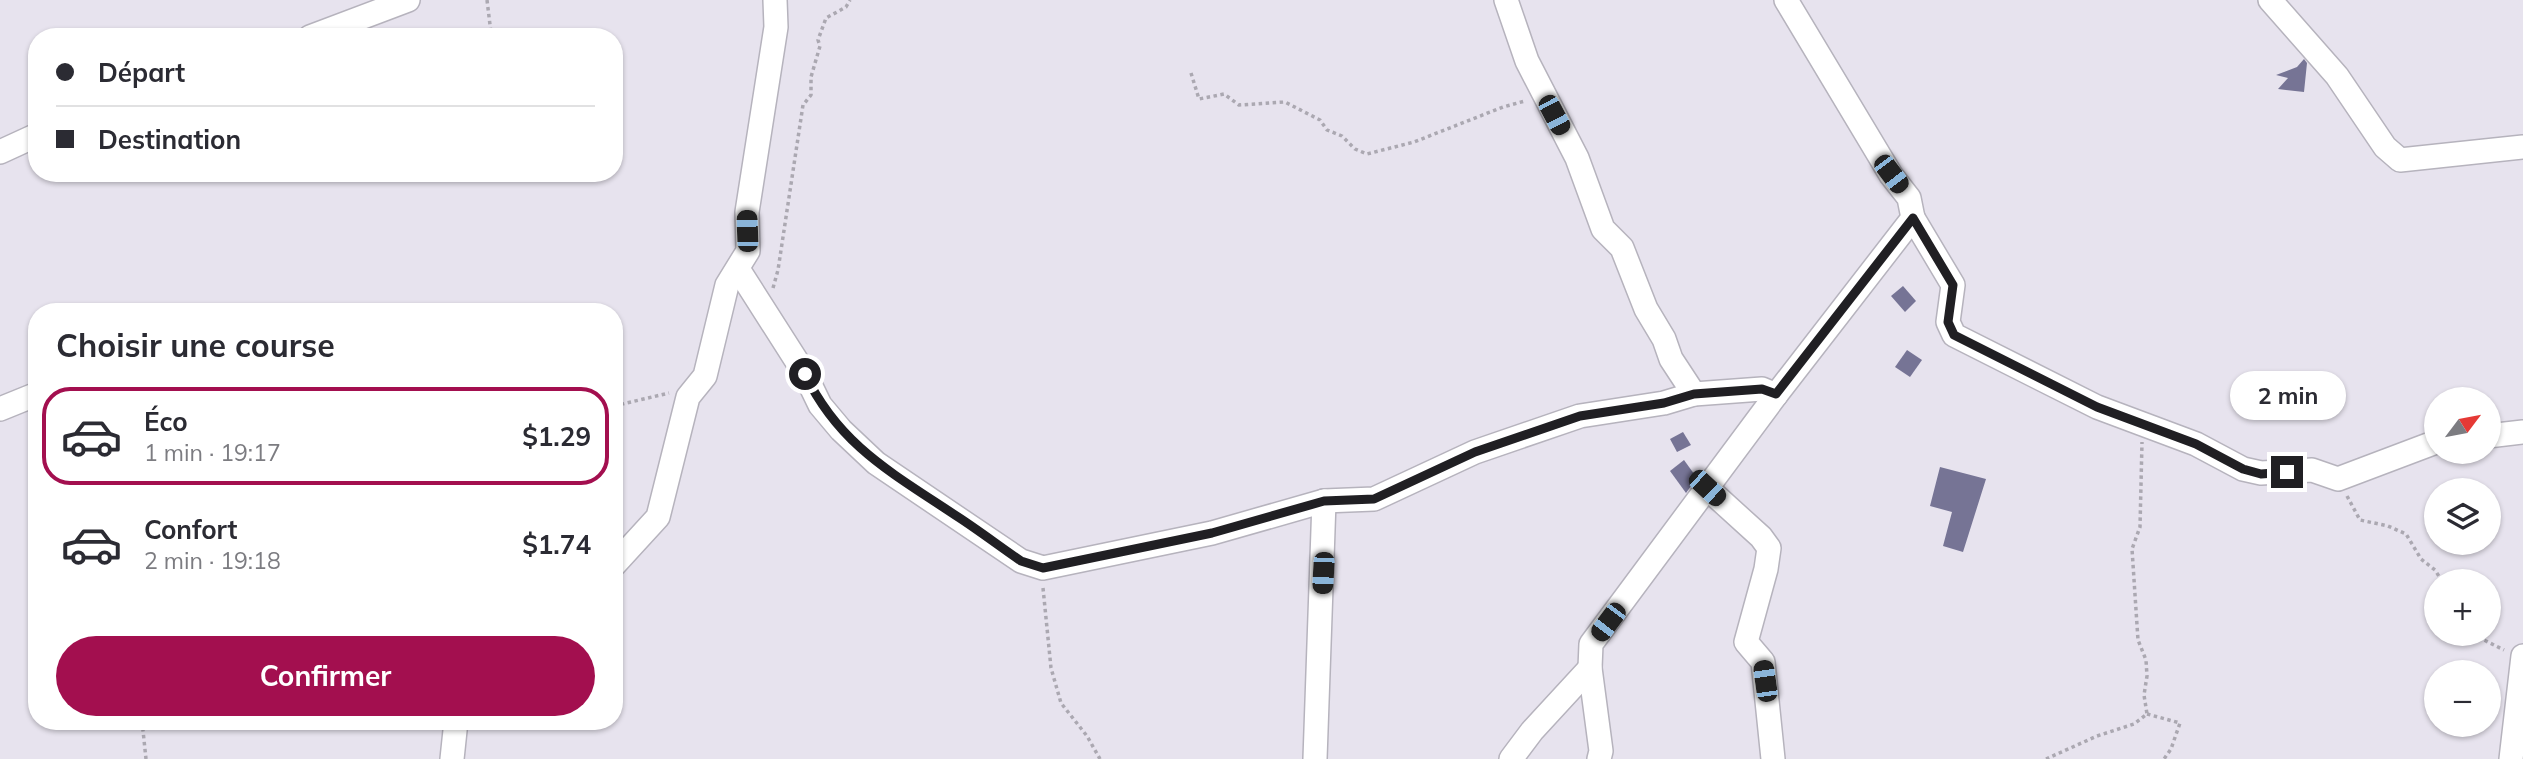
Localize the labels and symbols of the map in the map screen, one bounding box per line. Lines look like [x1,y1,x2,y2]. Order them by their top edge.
car [1535,92,1574,138]
car [1870,151,1913,197]
car [736,210,759,252]
route start [789,358,821,390]
callout: 2 min [2229,370,2345,420]
north arrow [2424,387,2501,464]
route end [2271,456,2303,488]
car [1685,466,1730,510]
car [1312,551,1335,595]
car [1587,599,1630,645]
car [1752,659,1779,703]

